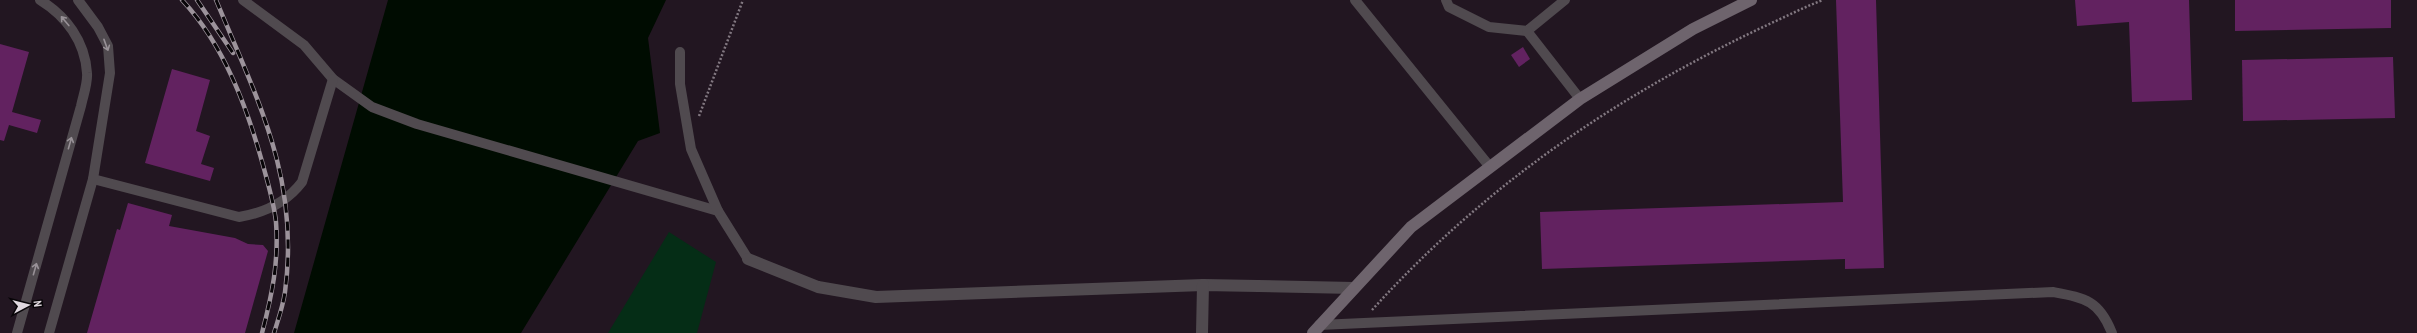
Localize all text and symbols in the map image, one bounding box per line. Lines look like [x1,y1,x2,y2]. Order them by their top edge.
one-way arrow [61,16,70,27]
one-way arrow [103,38,110,51]
one-way arrow [67,137,74,150]
one-way arrow [32,262,39,275]
north arrow [8,285,48,325]
text: N [31,300,45,308]

